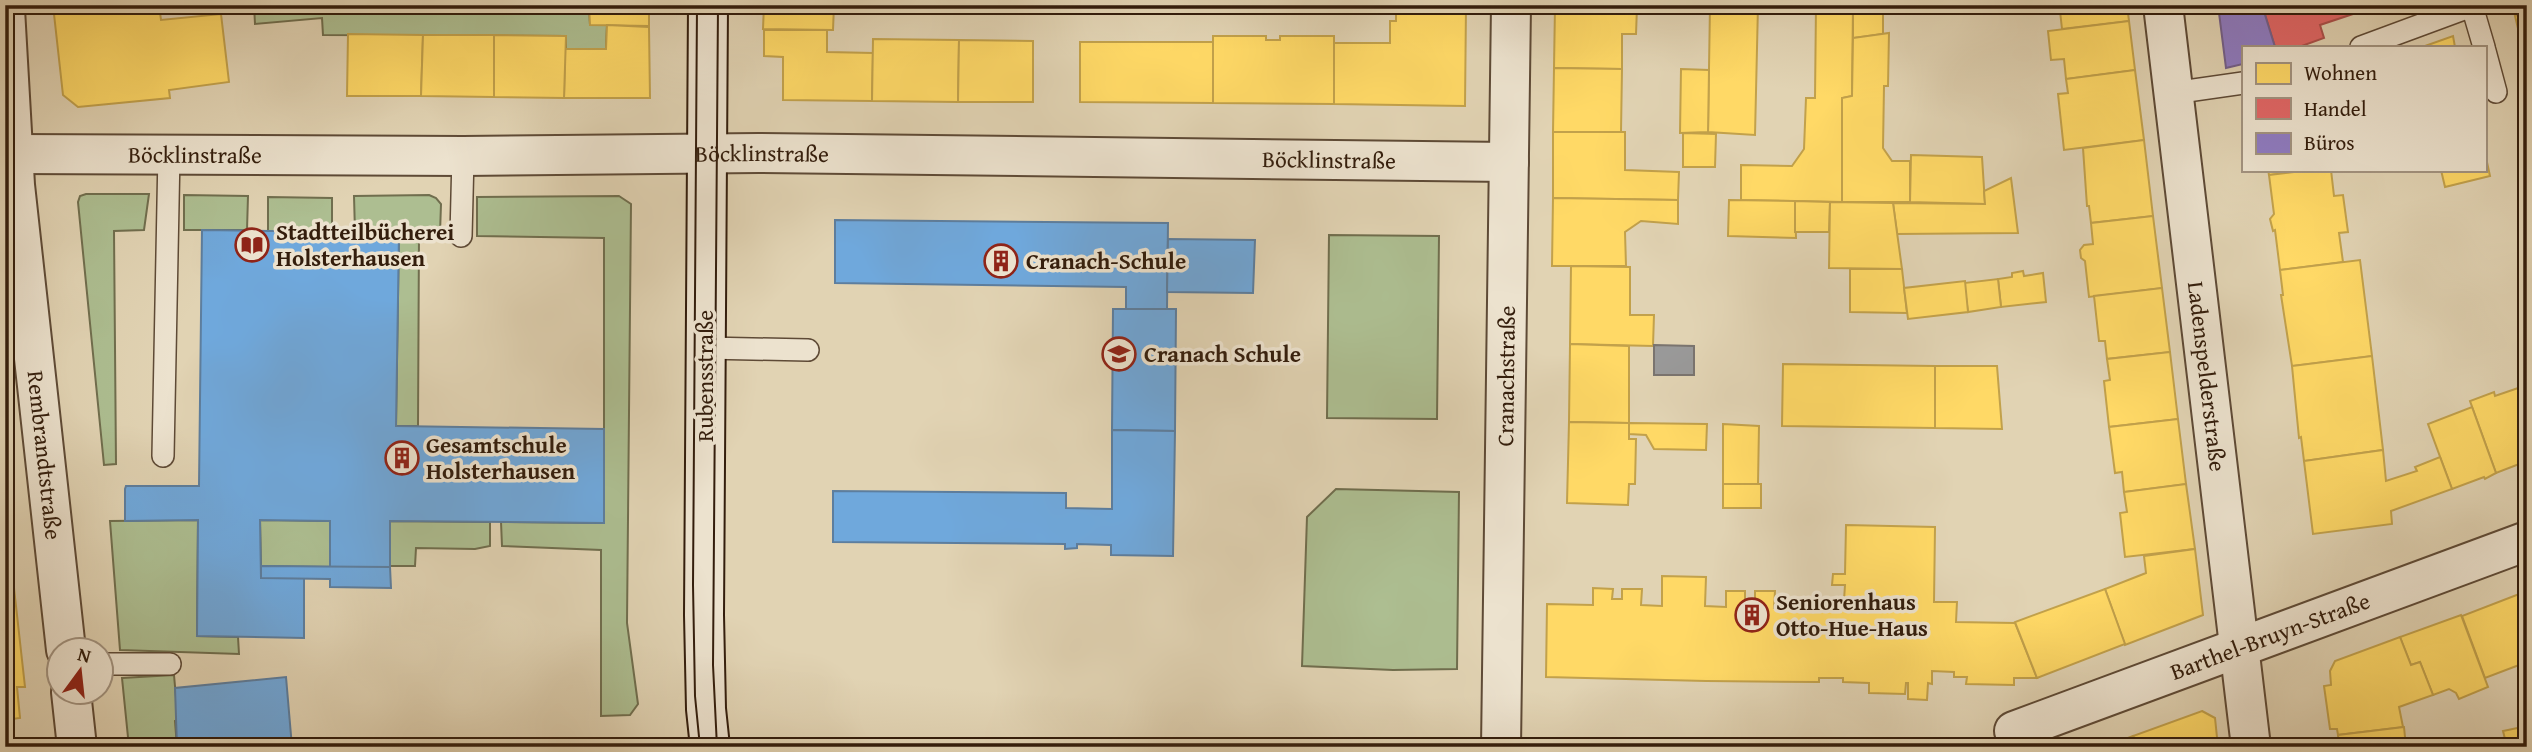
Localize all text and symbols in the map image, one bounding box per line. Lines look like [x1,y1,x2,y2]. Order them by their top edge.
legend [2242,46,2486,172]
text: Wohnen [2304,57,2377,88]
text: Handel [2304,93,2367,124]
text: Büros [2304,127,2355,158]
street label: Böcklinstraße [695,136,829,170]
street label: Böcklinstraße [128,138,262,171]
street label: Böcklinstraße [1262,142,1396,177]
place label: Stadtteilbücherei Holsterhausen [276,215,454,274]
library icon: Stadtteilbücherei Holsterhausen [233,226,271,264]
building icon: Cranach-Schule [982,242,1020,280]
place label: Cranach-Schule [1026,244,1186,277]
street label: Ladenspelderstraße [2180,279,2235,473]
street label: Cranachstraße [1488,305,1523,447]
street label: Rubensstraße [688,310,721,442]
school or university icon: Cranach Schule [1100,335,1138,373]
place label: Cranach Schule [1144,337,1301,370]
street label: Rembrandtstraße [19,369,71,541]
place label: Gesamtschule Holsterhausen [426,428,576,487]
building icon: Gesamtschule Holsterhausen [383,439,421,477]
street label: Barthel-Bruyn-Straße [2165,584,2374,688]
place label: Seniorenhaus Otto-Hue-Haus [1776,585,1928,644]
building icon: Seniorenhaus Otto-Hue-Haus [1733,596,1771,634]
north arrow [46,636,116,706]
text: N [75,639,94,670]

